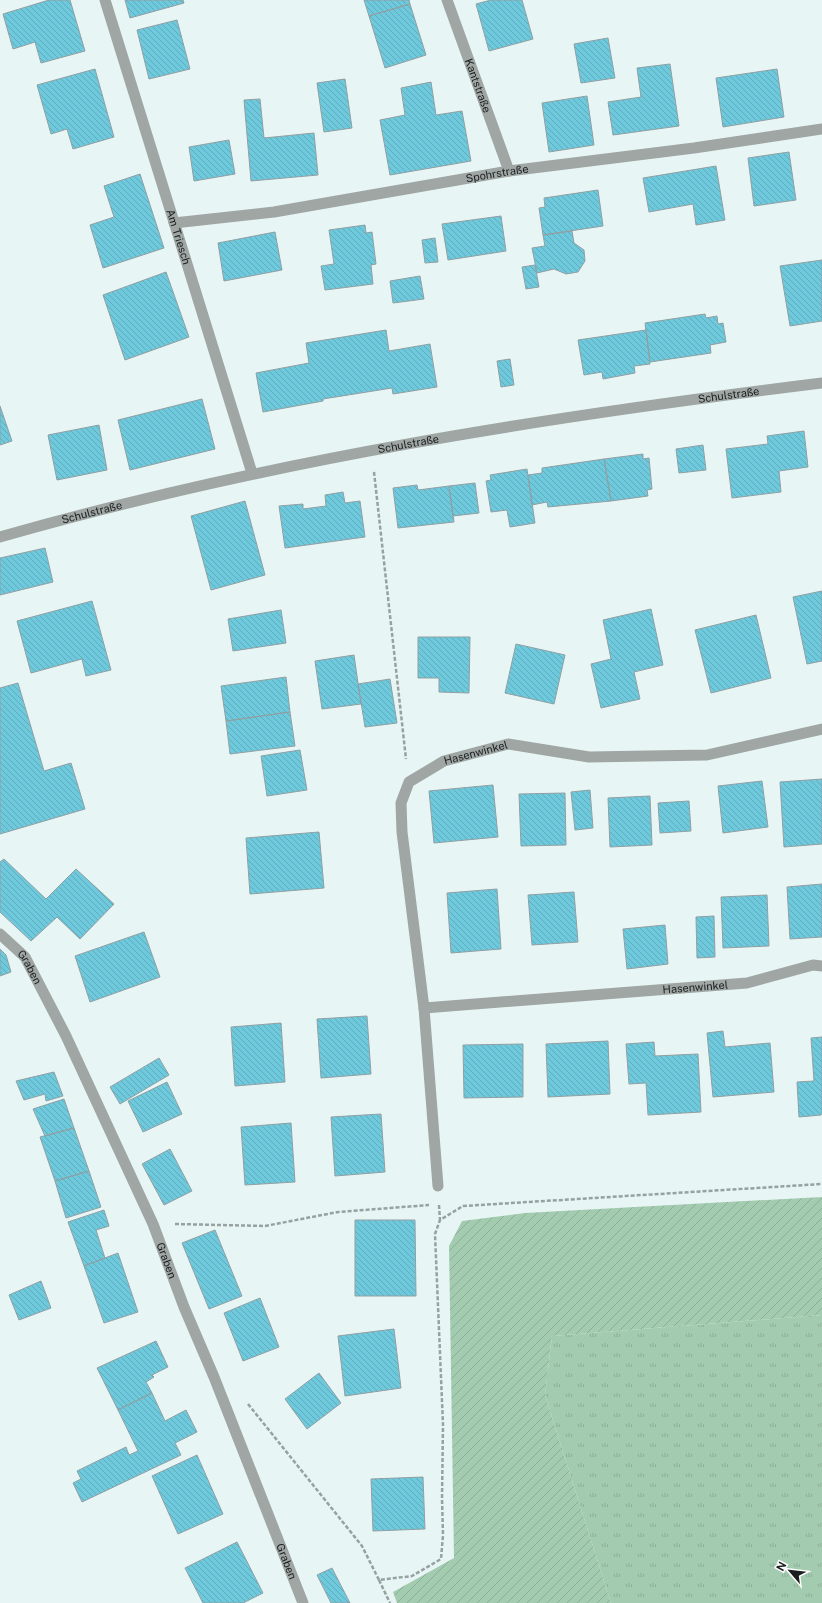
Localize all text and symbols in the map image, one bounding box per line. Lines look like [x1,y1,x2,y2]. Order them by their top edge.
street label: Kantstraße [463,57,493,114]
street label: Spohrstraße [465,163,529,184]
street label: Am Triesch [164,208,193,266]
street label: Schulstraße [697,385,760,405]
street label: Schulstraße [377,433,440,455]
street label: Schulstraße [60,499,123,526]
street label: Hasenwinkel [442,738,509,767]
street label: Graben [15,947,44,986]
street label: Hasenwinkel [662,978,728,996]
street label: Graben [154,1241,179,1280]
street label: Graben [274,1542,299,1581]
north arrow [770,1551,810,1591]
text: N [774,1560,788,1573]

